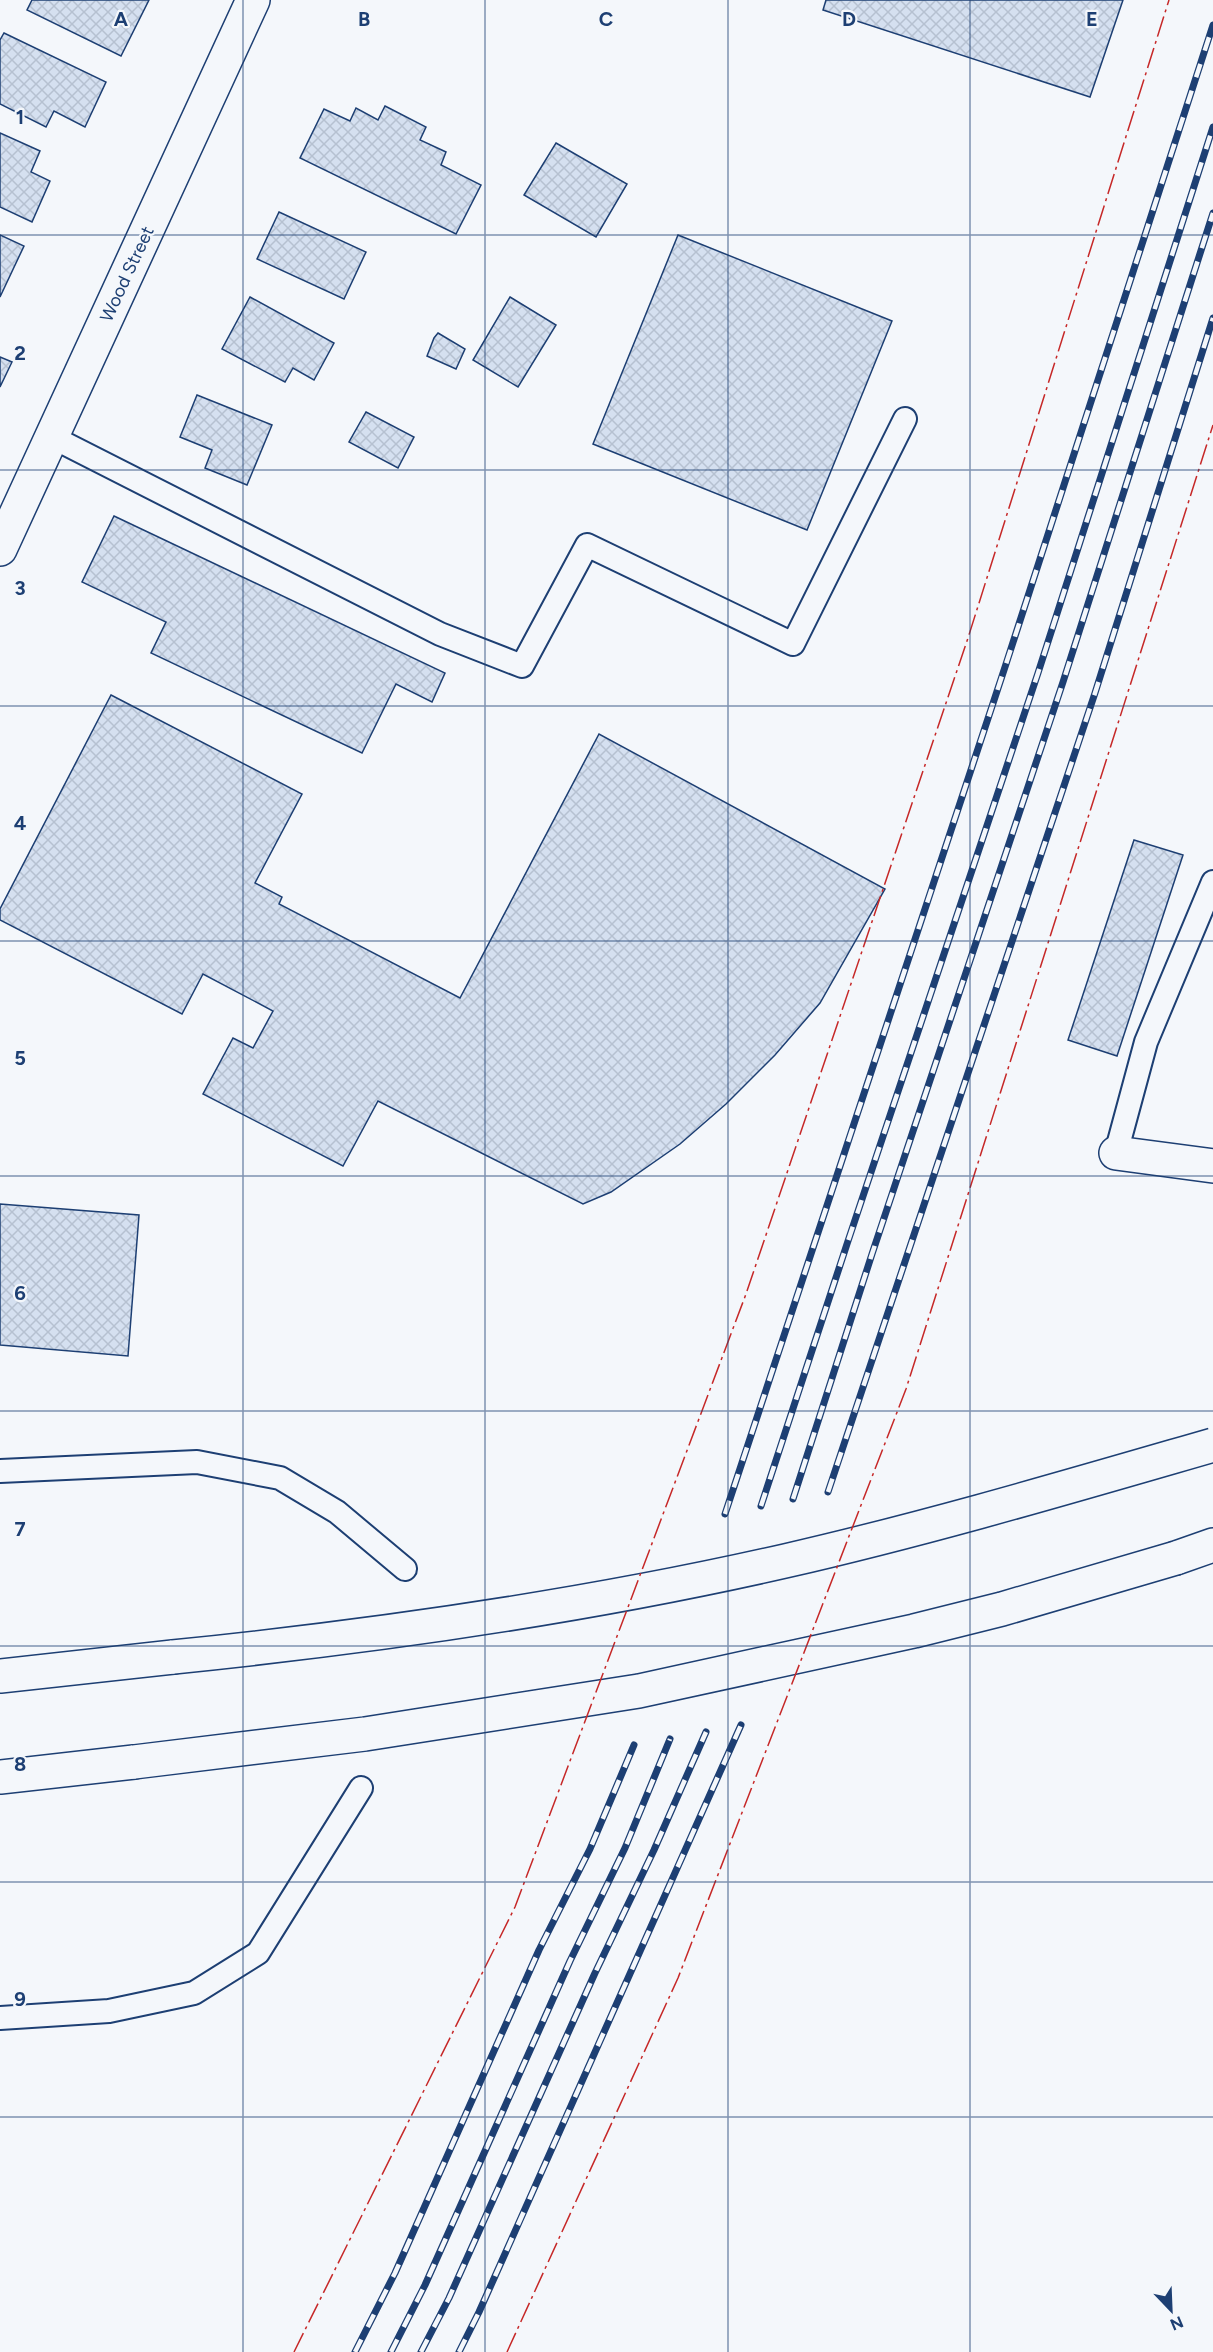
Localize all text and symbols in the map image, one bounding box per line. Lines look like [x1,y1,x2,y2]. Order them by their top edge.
text: A [114,7,129,31]
text: B [358,7,370,31]
text: C [599,7,613,31]
text: D [842,7,856,31]
text: E [1086,7,1098,31]
text: 1 [16,105,24,129]
street label: Wood Street [95,223,159,325]
text: 2 [14,341,26,365]
text: 3 [14,576,26,600]
text: 4 [14,811,27,835]
text: 5 [14,1046,26,1070]
text: 6 [14,1281,26,1305]
text: 7 [14,1517,26,1541]
text: 8 [14,1752,26,1776]
text: 9 [14,1987,26,2011]
north arrow [1141,2280,1201,2340]
text: N [1167,2312,1186,2335]

